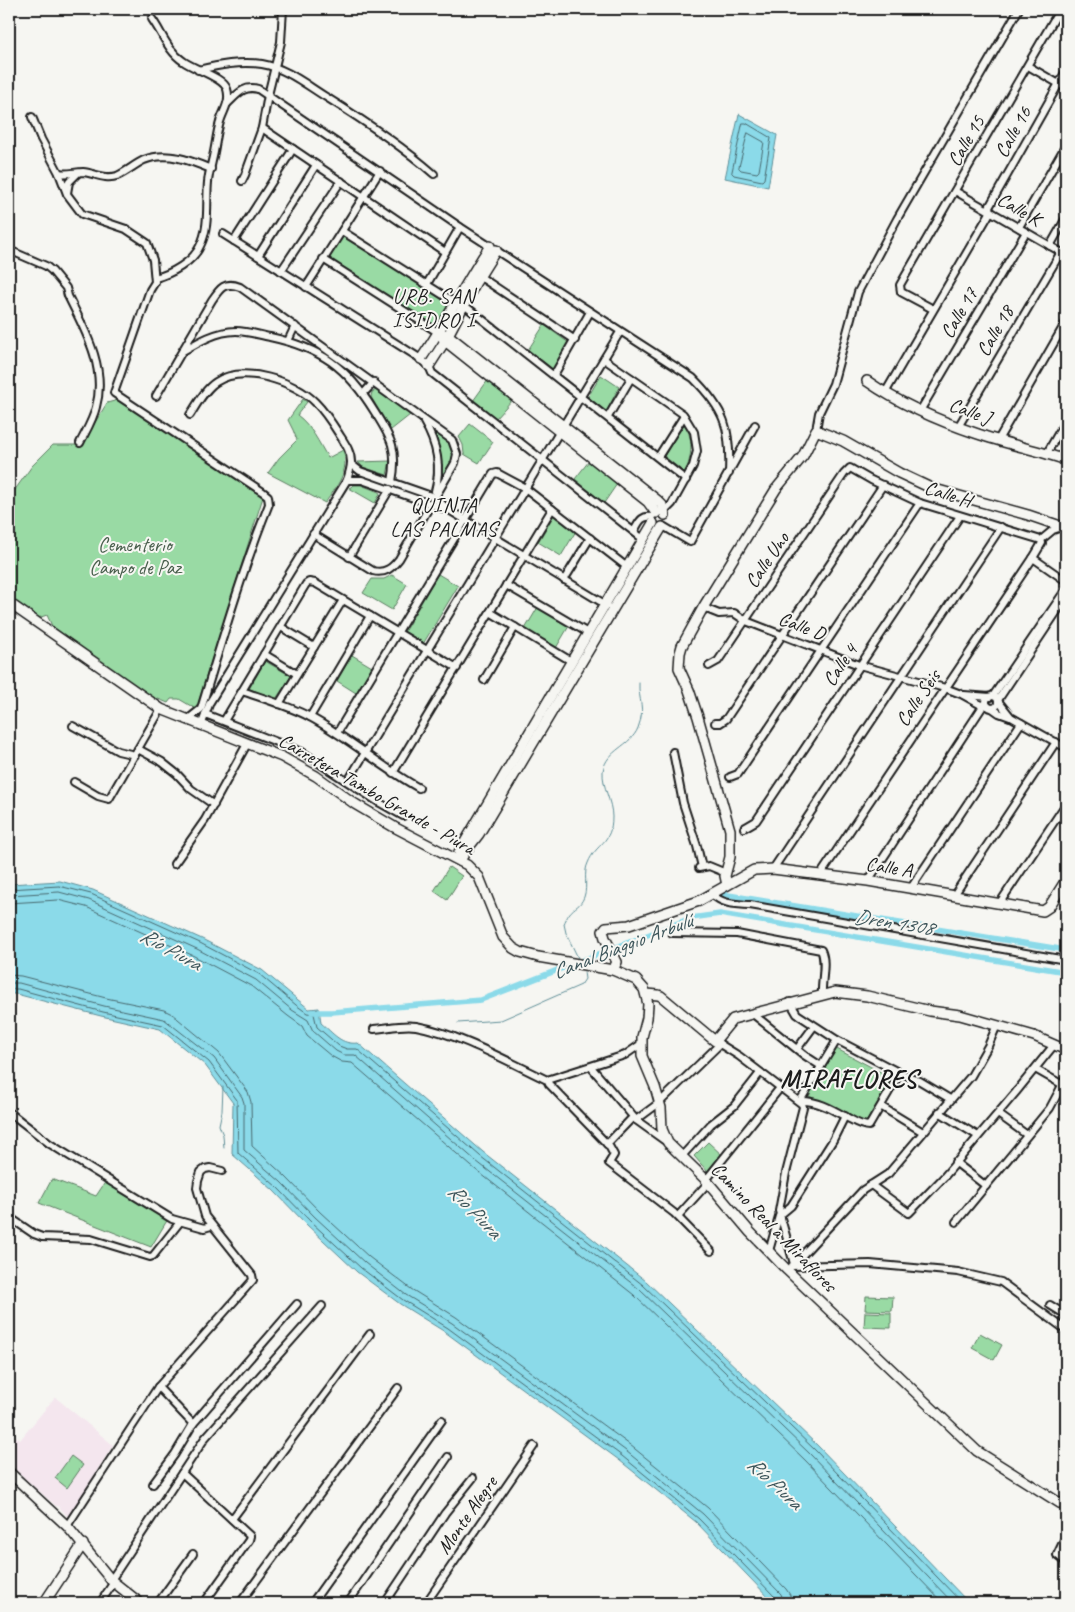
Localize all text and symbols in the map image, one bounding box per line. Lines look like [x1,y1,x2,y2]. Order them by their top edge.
street label: Calle 16 [989,101,1038,162]
street label: Calle 15 [942,110,991,171]
street label: Calle K [993,187,1048,233]
street label: Calle 17 [935,282,984,343]
district label: URB. SAN ISIDRO I [393,283,479,333]
street label: Calle 18 [971,300,1020,361]
street label: Calle J [946,392,997,431]
street label: Calle H [922,475,977,514]
district label: QUINTA LAS PALMAS [390,492,500,542]
street label: Calle Uno [739,527,795,593]
park label: Cementerio Campo de Paz [89,532,183,580]
street label: Calle D [775,606,830,647]
street label: Calle 4 [817,638,864,691]
street label: Calle Seis [890,663,947,731]
street label: Carretera Tambo Grande - Piura [274,728,481,861]
street label: Calle A [864,851,915,883]
water label: Dren 1308 [853,903,940,942]
water label: Canal Biaggio Arbulú [549,906,700,985]
water label: Río Piura [136,922,208,977]
district label: MIRAFLORES [781,1063,922,1095]
street label: Camino Real a Miraflores [706,1157,844,1299]
water label: Río Piura [443,1178,508,1245]
water label: Río Piura [742,1451,809,1516]
street label: Monte Alegre [431,1470,504,1559]

